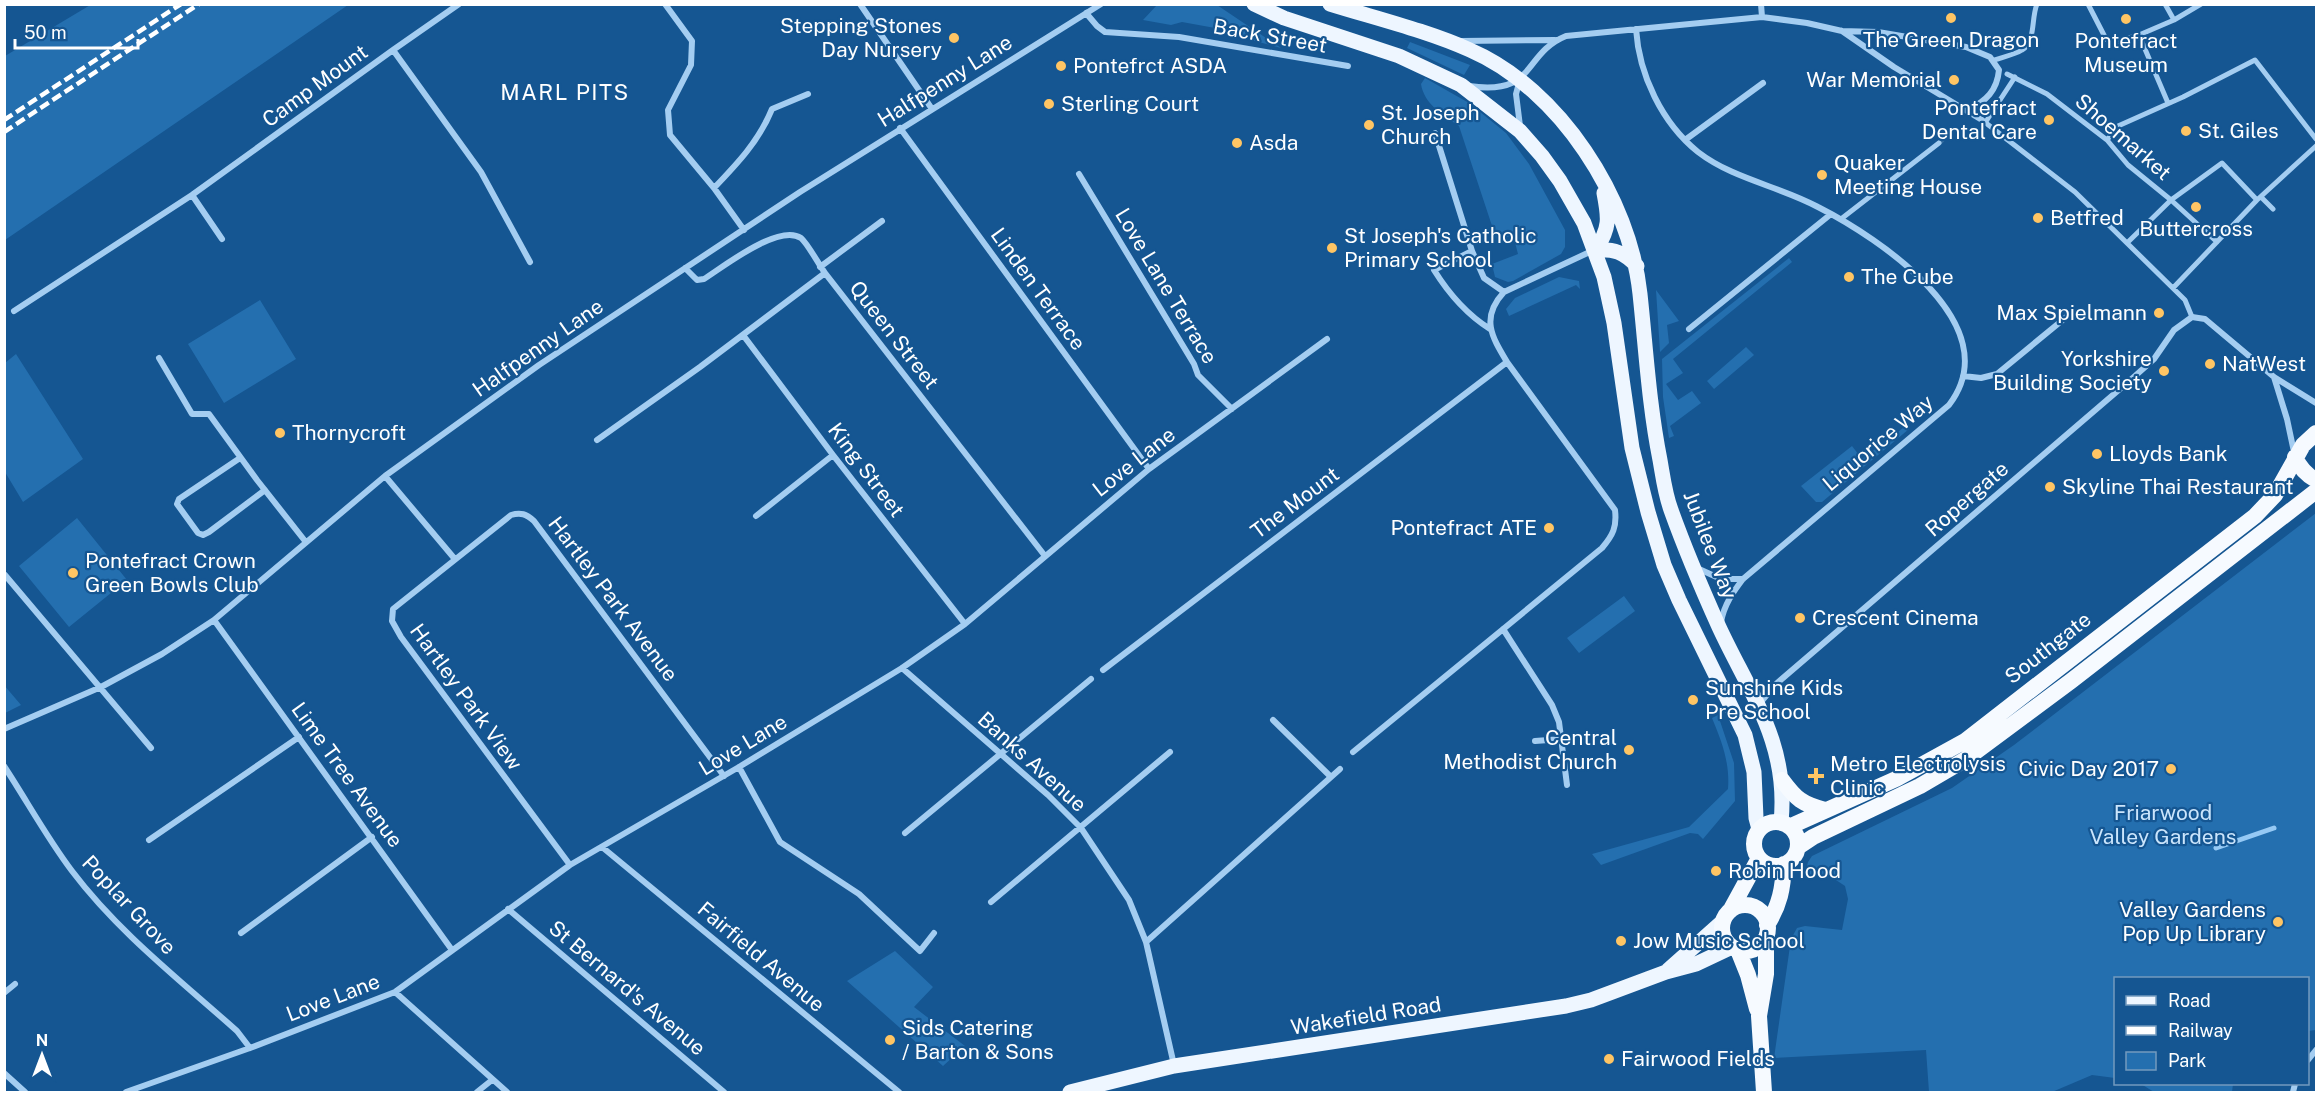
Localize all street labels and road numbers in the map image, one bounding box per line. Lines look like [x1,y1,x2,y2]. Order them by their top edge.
street label: Back Street [1211,13,1329,58]
street label: Halfpenny Lane [873,29,1017,132]
street label: Camp Mount [257,39,372,132]
street label: Shoemarket [2070,88,2176,185]
street label: Love Lane Terrace [1110,204,1223,368]
street label: Linden Terrace [986,223,1091,355]
street label: Queen Street [844,276,944,394]
street label: Halfpenny Lane [468,293,608,402]
street label: Liquorice Way [1817,389,1938,496]
street label: King Street [823,418,910,522]
street label: Love Lane [1087,422,1180,502]
street label: Ropergate [1920,456,2013,541]
street label: The Mount [1246,461,1344,544]
street label: Jubilee Way [1678,487,1743,603]
street label: Hartley Park Avenue [543,511,683,686]
street label: Southgate [2000,606,2096,689]
street label: Hartley Park View [405,619,528,775]
street label: Lime Tree Avenue [286,697,408,852]
street label: Banks Avenue [973,706,1092,817]
street label: Love Lane [694,709,791,781]
street label: Poplar Grove [77,850,182,959]
street label: Fairfield Avenue [693,896,830,1017]
street label: St Bernard's Avenue [544,915,711,1060]
street label: Love Lane [283,968,383,1027]
street label: Wakefield Road [1289,991,1443,1040]

